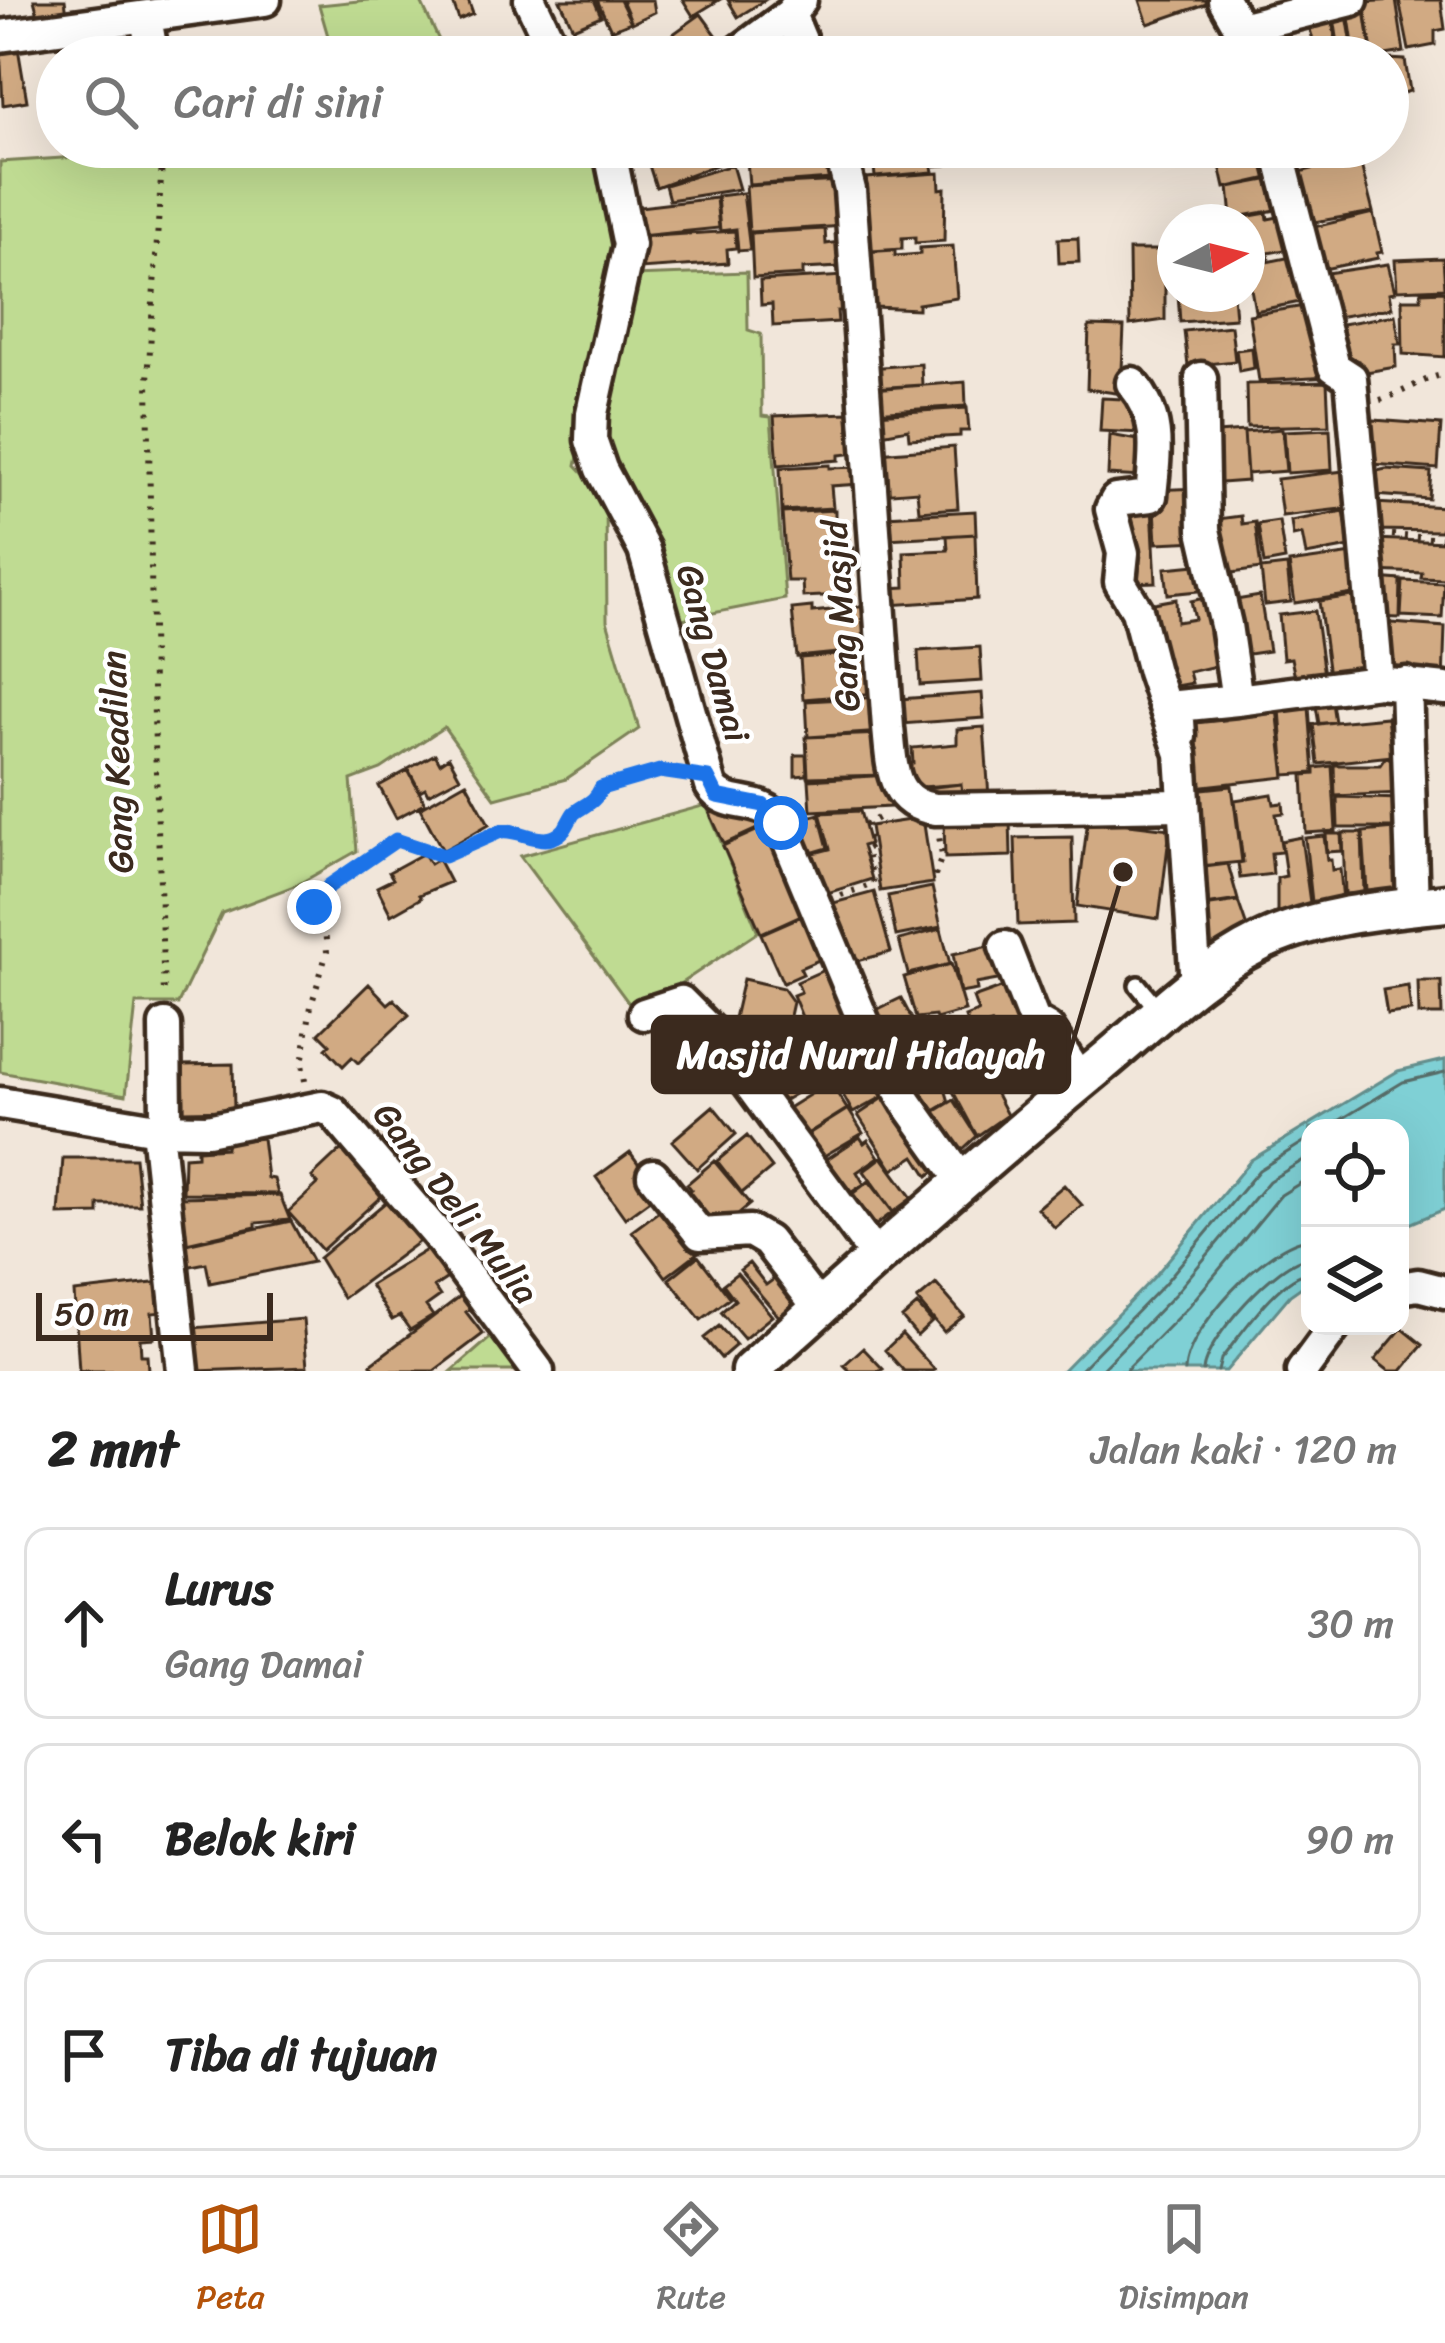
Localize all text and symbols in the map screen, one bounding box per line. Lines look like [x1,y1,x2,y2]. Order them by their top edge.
search box [36,36,1409,168]
text: Cari di sini [174,62,383,142]
icon: search [78,69,144,135]
north arrow [1157,204,1265,312]
street label: Gang Masjid [802,516,880,714]
street label: Gang Damai [657,556,769,751]
street label: Gang Keadilan [81,650,153,874]
route start [754,796,808,850]
route end [287,880,341,934]
callout: Masjid Nurul Hidayah [653,1017,1069,1092]
text: Masjid Nurul Hidayah [676,1020,1046,1089]
street label: Gang Deli Mulia [356,1087,556,1319]
map controls [1301,1119,1409,1335]
button: locate [1301,1119,1409,1227]
button: layers [1301,1227,1409,1335]
text: 50 m [54,1285,129,1343]
scale bar [36,1287,273,1340]
text: 2 mnt [48,1404,178,1494]
text: Jalan kaki · 120 m [1091,1415,1397,1484]
text: Lurus [165,1549,273,1629]
text: 30 m [1308,1589,1394,1658]
icon: ahead [51,1590,117,1656]
text: Gang Damai [165,1629,363,1698]
text: Belok kiri [165,1799,355,1879]
text: 90 m [1305,1805,1394,1874]
icon: left [51,1806,117,1872]
text: Tiba di tujuan [165,2015,437,2095]
icon: arrive [51,2022,117,2088]
tab: Peta [196,2196,264,2326]
tab: Rute [657,2196,726,2326]
tab: Disimpan [1118,2196,1249,2326]

